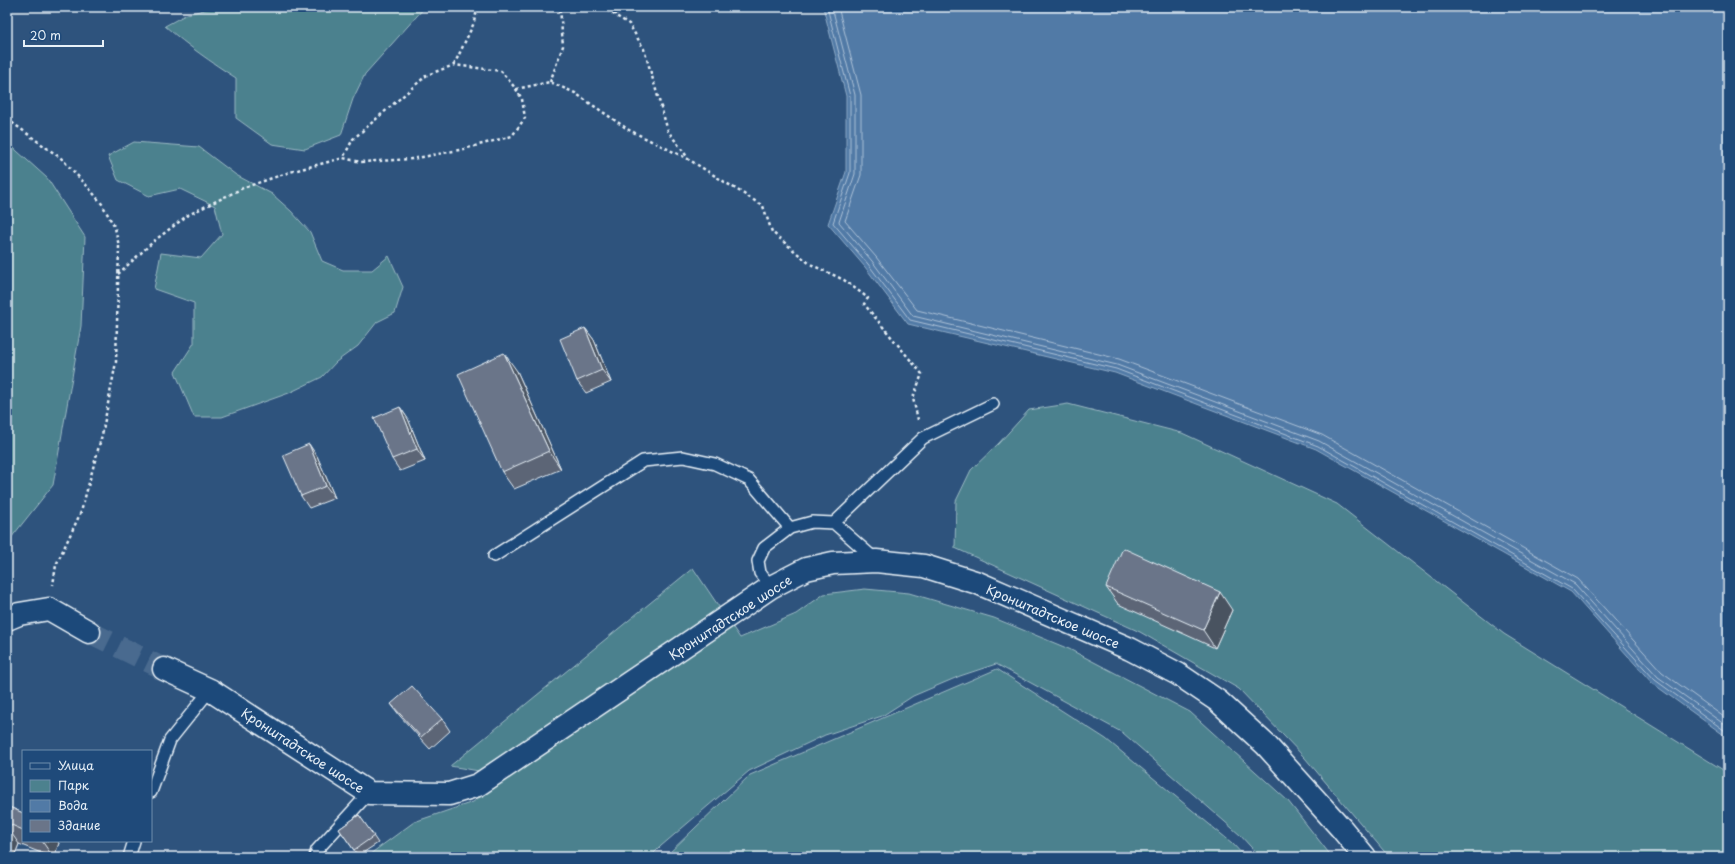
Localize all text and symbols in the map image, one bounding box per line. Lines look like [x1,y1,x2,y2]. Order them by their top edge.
scale bar [24,22,103,48]
text: 20 m [30,26,61,44]
street label: Кронштадтское шоссе [665,570,795,664]
street label: Кронштадтское шоссе [983,579,1123,653]
street label: Кронштадтское шоссе [238,703,368,797]
legend [22,750,152,842]
text: Улица [58,756,94,774]
text: Парк [58,776,90,794]
text: Вода [58,796,88,814]
text: Здание [58,816,100,834]

